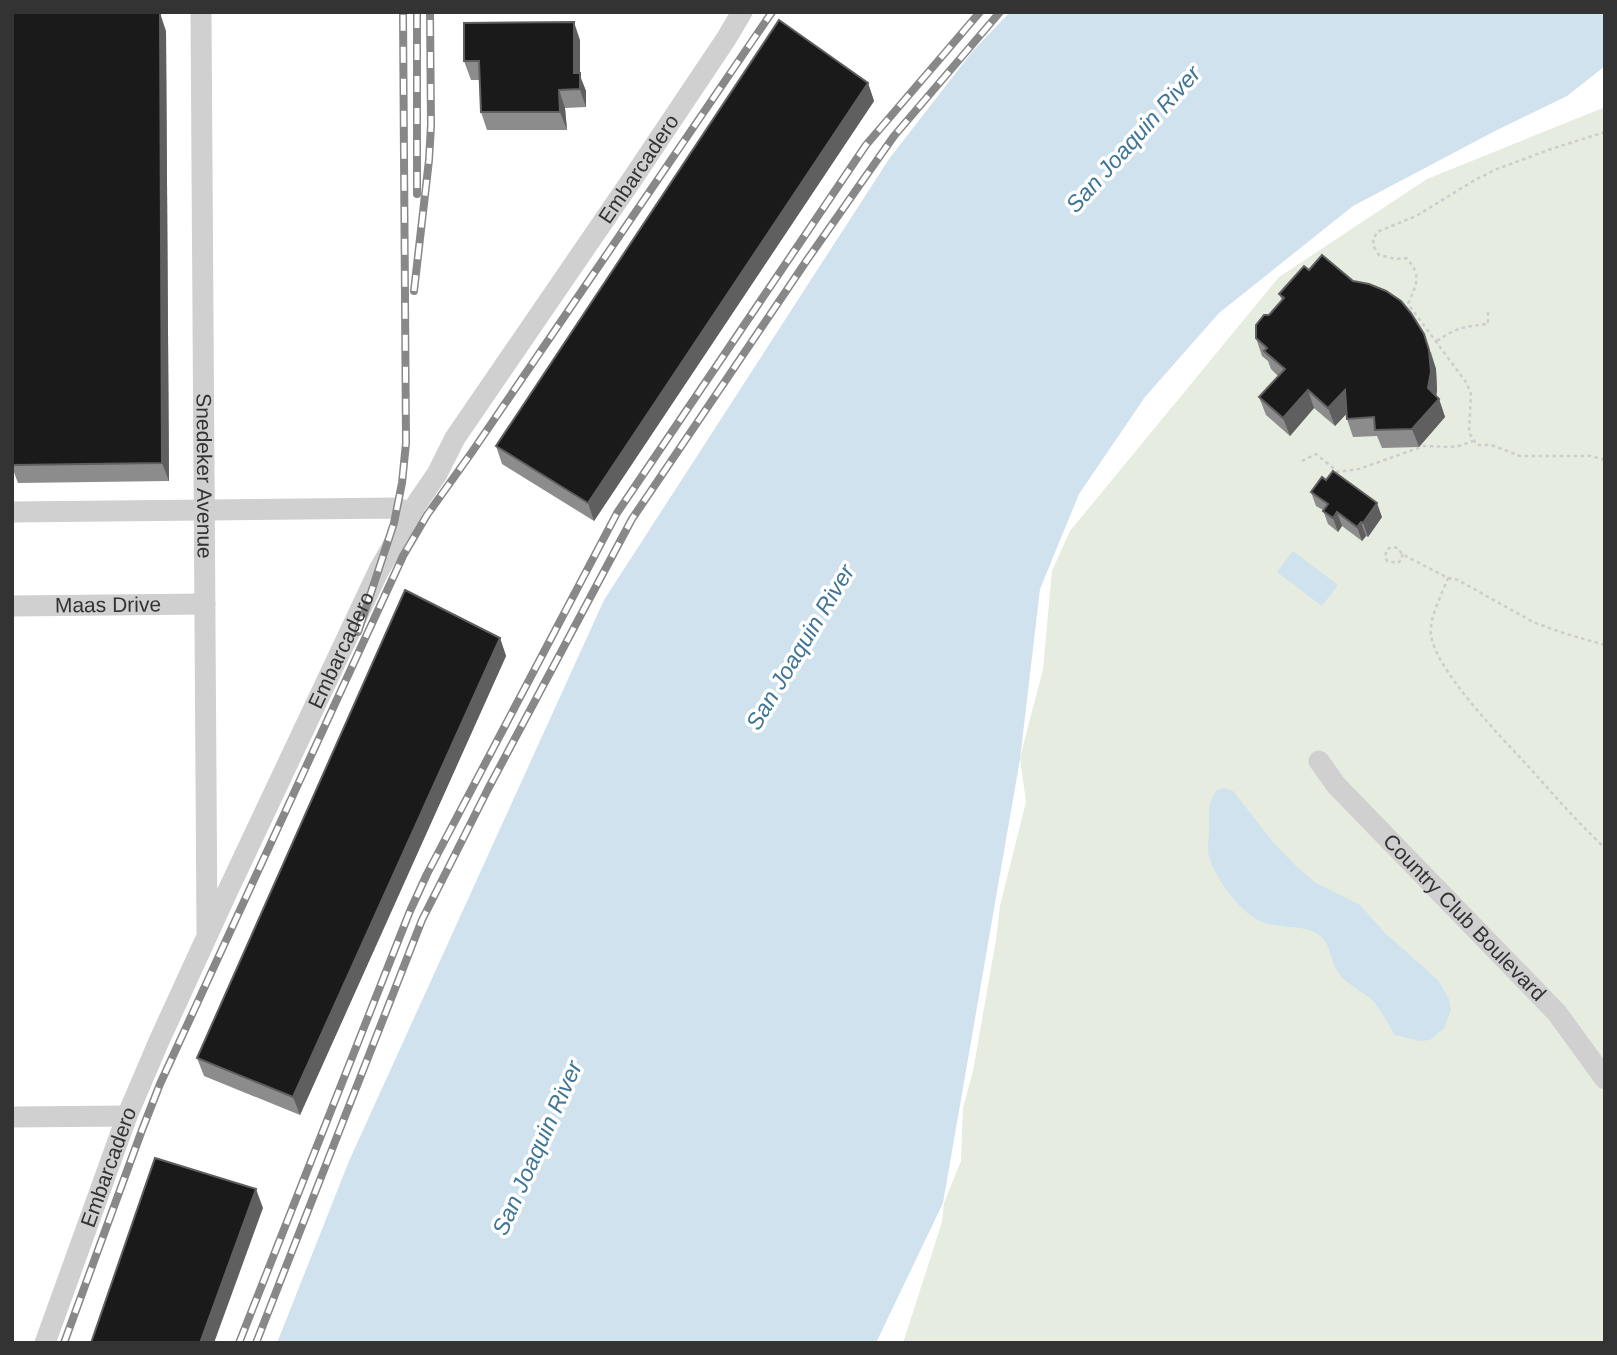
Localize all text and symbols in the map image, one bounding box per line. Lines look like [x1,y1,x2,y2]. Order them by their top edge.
water label: San Joaquin River [1060,59,1206,218]
street label: Embarcadero [594,110,683,227]
street label: Snedeker Avenue [192,393,217,559]
water label: San Joaquin River [740,559,860,734]
street label: Embarcadero [303,588,378,712]
street label: Maas Drive [55,592,161,617]
street label: Country Club Boulevard [1379,829,1551,1005]
water label: San Joaquin River [487,1056,588,1239]
street label: Embarcadero [76,1103,141,1230]

